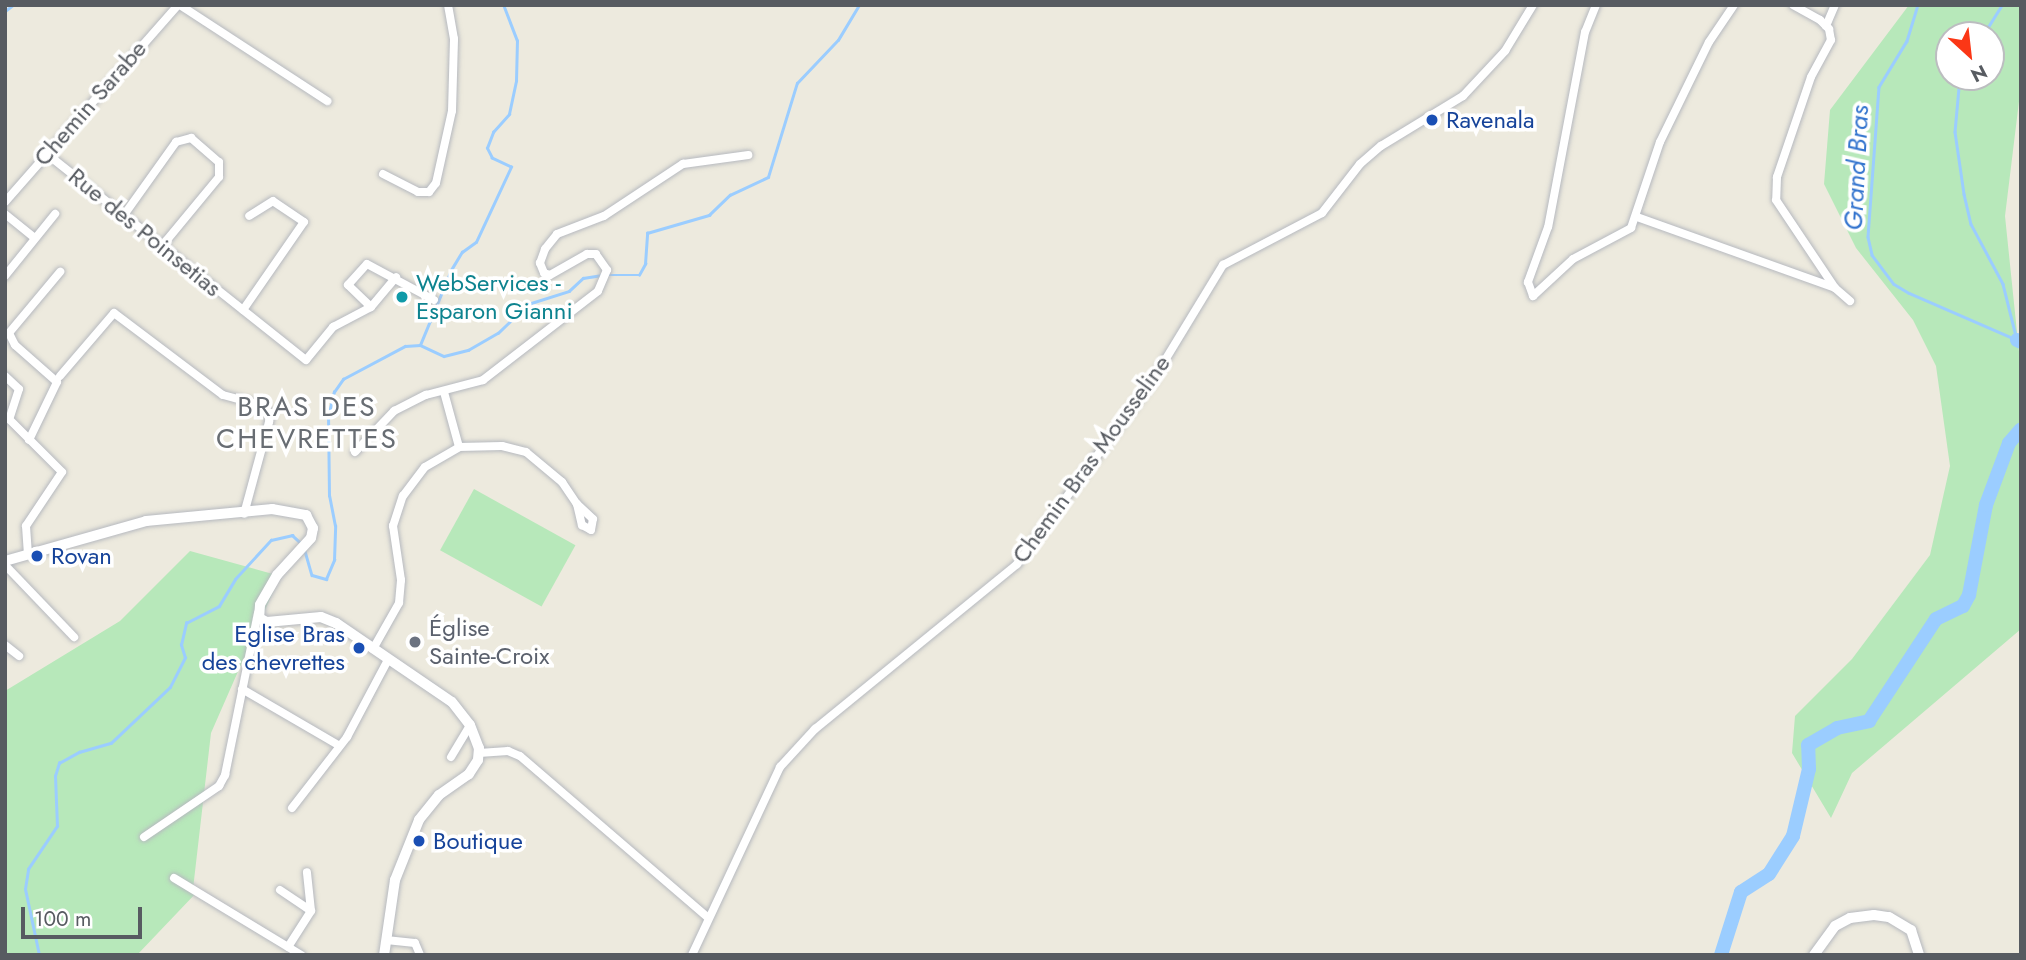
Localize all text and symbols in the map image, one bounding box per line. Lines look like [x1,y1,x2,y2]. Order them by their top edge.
north arrow [1935,21,2005,91]
street label: Chemin Sarabe [28,34,152,172]
text: N [1966,58,1992,89]
water label: Grand Bras [1838,105,1876,231]
place label: Ravenala [1446,106,1535,134]
marker: Ravenala [1424,112,1440,128]
street label: Rue des Poinsetias [63,162,227,302]
place label: WebServices - Esparon Gianni [416,269,573,325]
marker: WebServices - Esparon Gianni [394,289,410,305]
street label: Chemin Bras Mousseline [1006,350,1176,568]
district label: BRAS DES CHEVRETTES [217,390,397,456]
place label: Rovan [51,542,112,570]
marker: Rovan [29,548,45,564]
place label: Église Sainte-Croix [429,614,549,670]
place label: Eglise Bras des chevrettes [202,620,345,676]
marker: Église Sainte-Croix [407,634,423,650]
marker: Eglise Bras des chevrettes [351,640,367,656]
place label: Boutique [433,827,523,855]
marker: Boutique [411,833,427,849]
scale bar [24,894,145,938]
text: 100 m [34,904,91,934]

